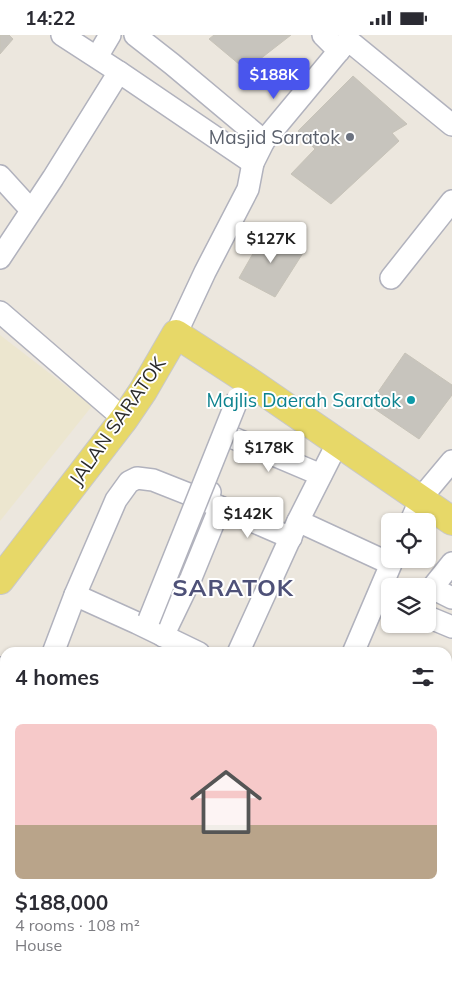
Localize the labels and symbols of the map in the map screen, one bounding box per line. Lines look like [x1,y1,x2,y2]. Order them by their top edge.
pin: $188K [239,57,309,100]
place label: Masjid Saratok [209,125,340,149]
marker: Masjid Saratok [344,131,356,143]
pin: $127K [236,221,306,264]
street label: JALAN SARATOK [64,351,171,490]
place label: Majlis Daerah Saratok [206,388,401,412]
marker: Majlis Daerah Saratok [405,394,417,406]
pin: $178K [234,431,304,473]
pin: $142K [213,497,283,539]
district label: SARATOK [172,572,294,602]

